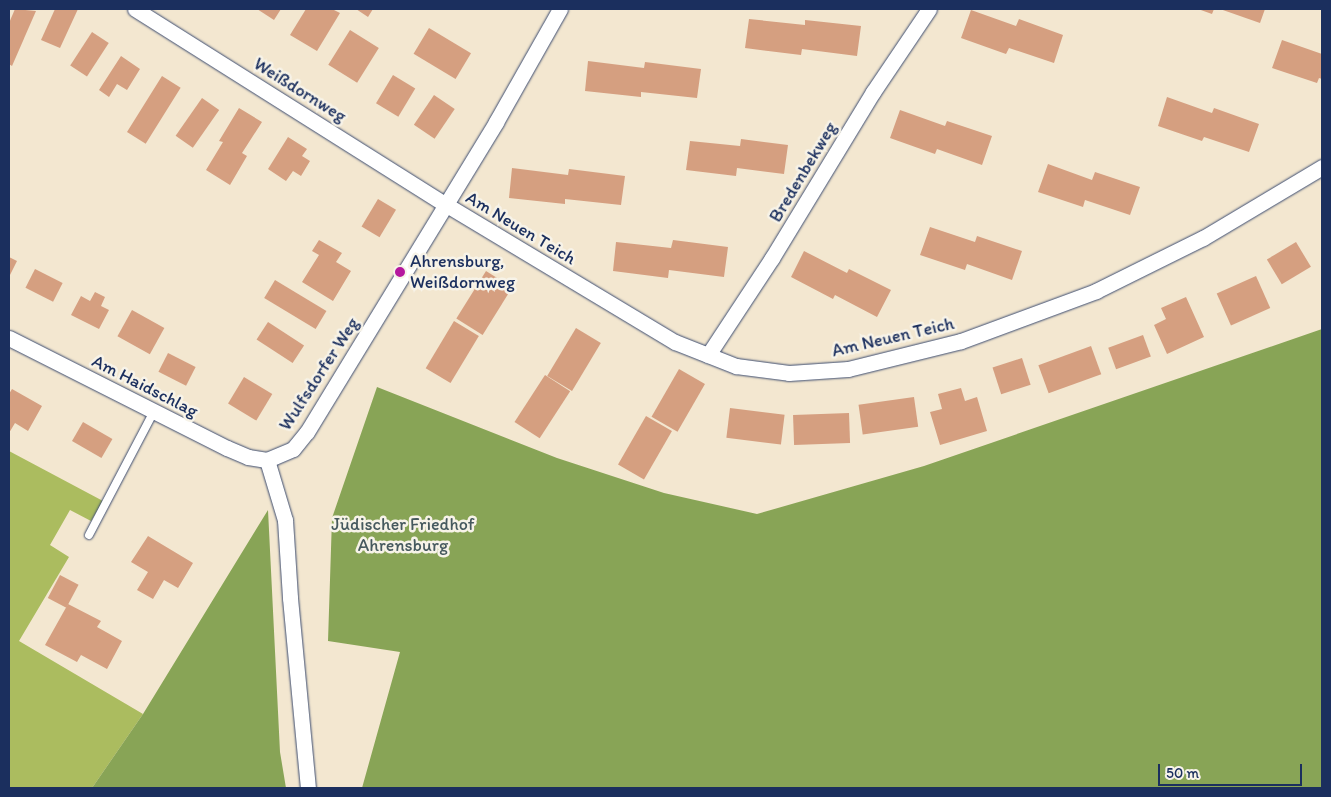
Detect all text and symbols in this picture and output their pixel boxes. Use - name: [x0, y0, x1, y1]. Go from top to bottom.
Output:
- street label: Weißdornweg: [250, 53, 350, 127]
- street label: Bredenbekweg: [765, 118, 841, 226]
- street label: Am Neuen Teich: [463, 187, 579, 269]
- place label: Ahrensburg, Weißdornweg: [410, 251, 515, 294]
- marker: Ahrensburg, Weißdornweg: [394, 266, 406, 278]
- street label: Wulfsdorfer Weg: [274, 313, 364, 435]
- street label: Am Neuen Teich: [830, 313, 956, 361]
- street label: Am Haidschlag: [88, 350, 202, 422]
- park label: Jüdischer Friedhof Ahrensburg: [331, 514, 475, 556]
- scale bar: [1161, 754, 1305, 786]
- text: 50 m: [1166, 764, 1199, 782]

